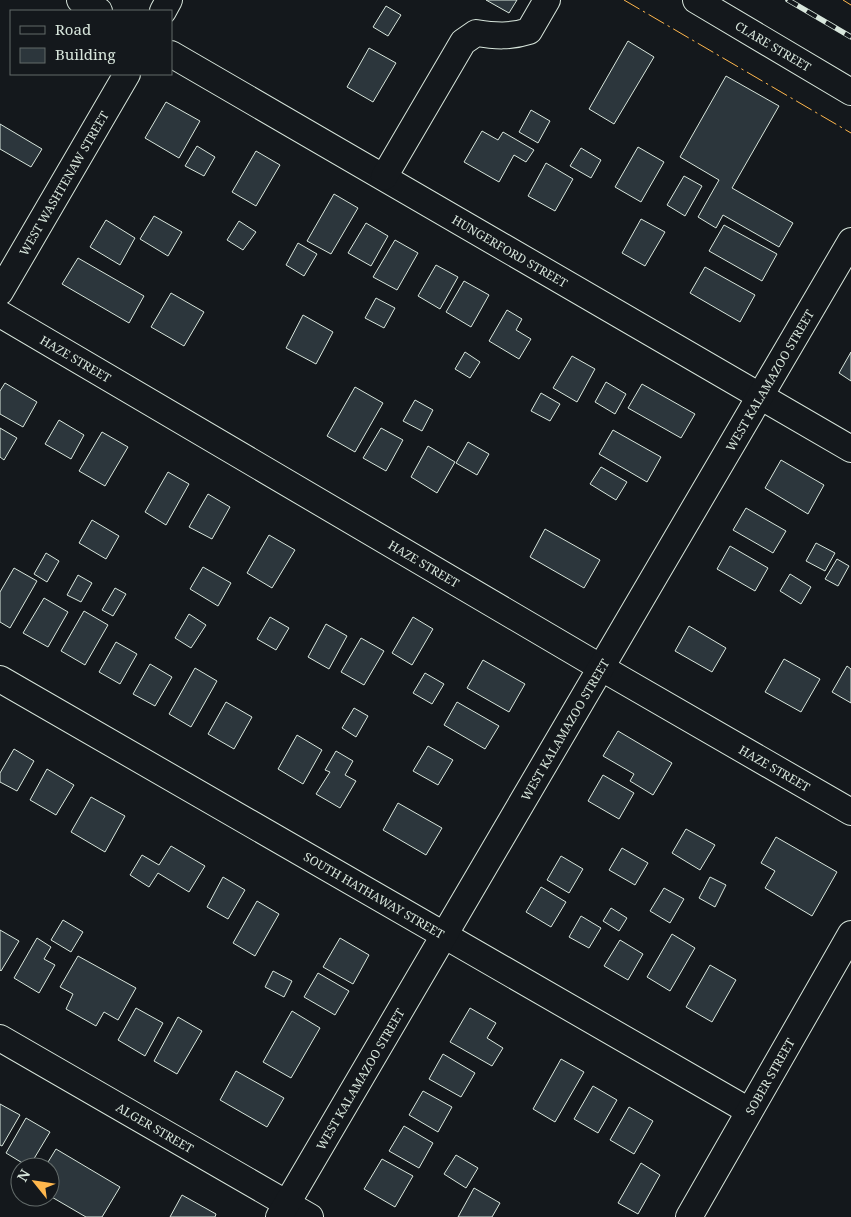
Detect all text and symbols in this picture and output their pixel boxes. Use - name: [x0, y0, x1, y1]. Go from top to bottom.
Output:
- legend: [10, 10, 172, 75]
- street label: CLARE STREET: [732, 17, 815, 75]
- text: Road: [55, 19, 91, 39]
- text: Building: [55, 44, 116, 64]
- street label: WEST WASHTENAW STREET: [15, 107, 112, 258]
- street label: HUNGERFORD STREET: [449, 211, 571, 291]
- street label: WEST KALAMAZOO STREET: [721, 306, 818, 454]
- street label: HAZE STREET: [37, 331, 115, 386]
- street label: HAZE STREET: [385, 536, 463, 591]
- street label: WEST KALAMAZOO STREET: [517, 655, 613, 803]
- street label: HAZE STREET: [736, 741, 814, 796]
- street label: SOUTH HATHAWAY STREET: [301, 848, 448, 942]
- street label: WEST KALAMAZOO STREET: [312, 1005, 408, 1153]
- street label: SOBER STREET: [741, 1034, 798, 1118]
- street label: ALGER STREET: [113, 1098, 197, 1157]
- north arrow: [10, 1157, 60, 1207]
- text: N: [12, 1166, 34, 1185]

